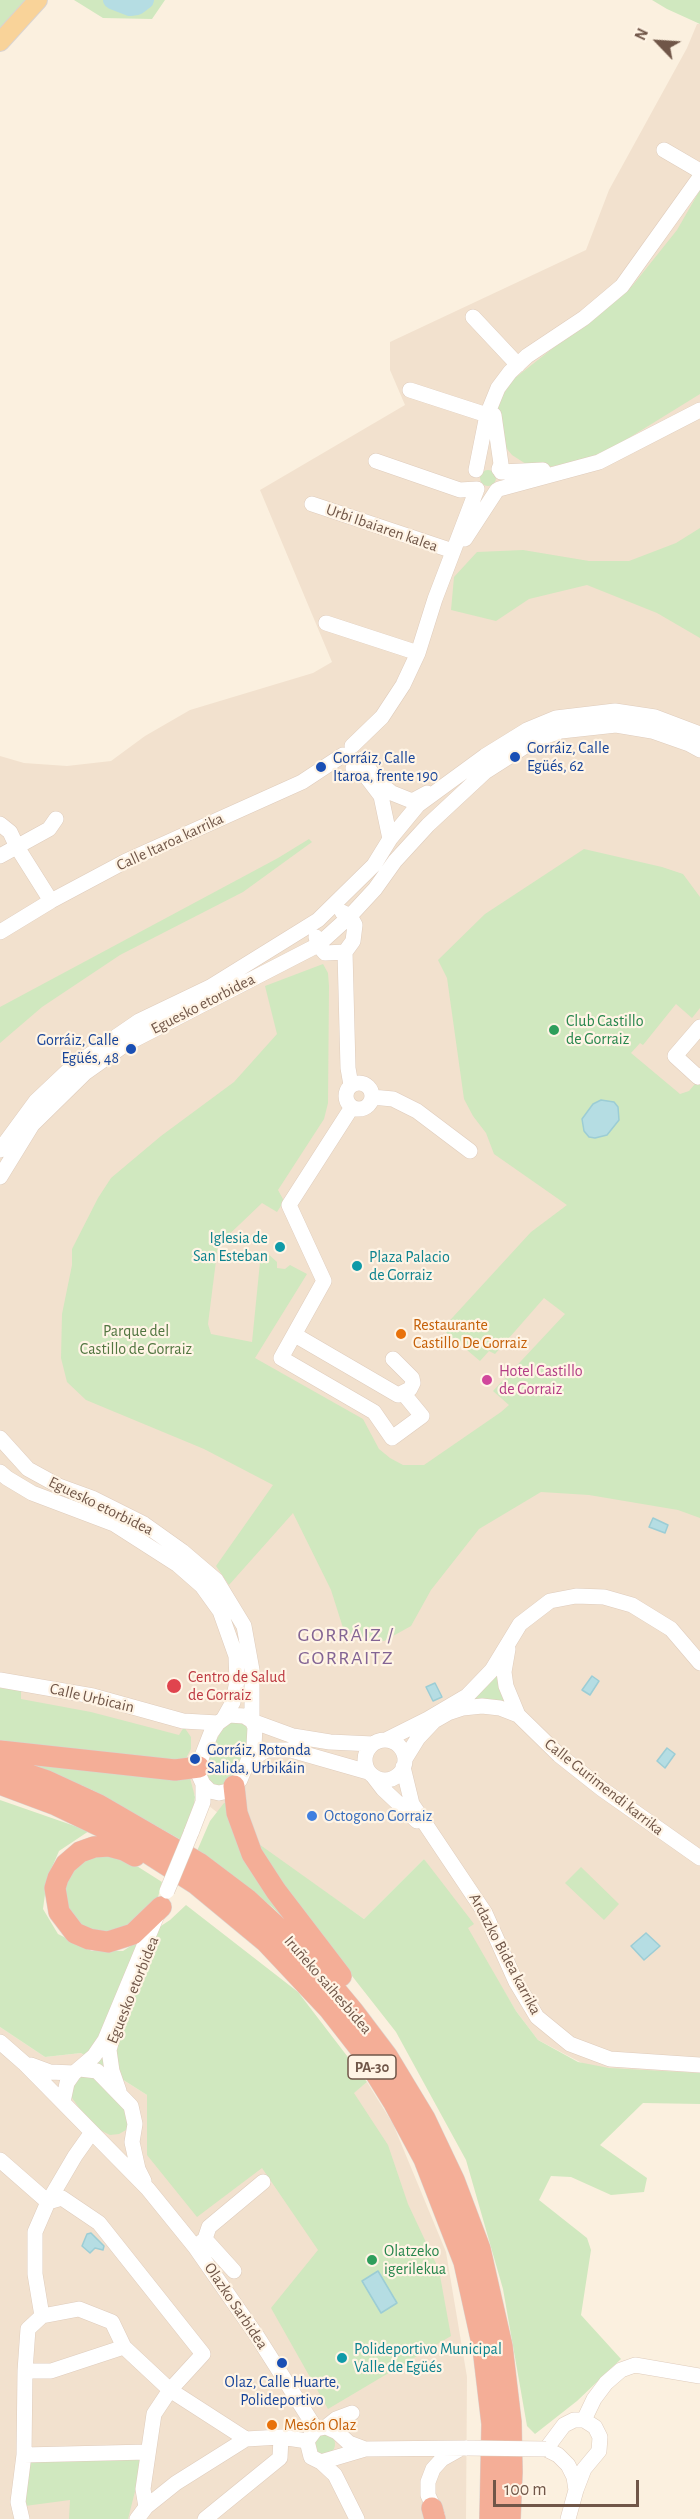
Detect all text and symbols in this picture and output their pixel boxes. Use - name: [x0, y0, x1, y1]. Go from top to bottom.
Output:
- north arrow: [628, 12, 688, 72]
- text: N: [632, 26, 651, 43]
- street label: Urbi Ibaiaren kalea: [324, 500, 440, 556]
- place label: Gorráiz, Calle Egüés, 62: [527, 738, 609, 776]
- place label: Gorráiz, Calle Itaroa, frente 190: [333, 748, 438, 786]
- marker: Gorráiz, Calle Egüés, 62: [508, 750, 522, 764]
- marker: Gorráiz, Calle Itaroa, frente 190: [314, 760, 328, 774]
- street label: Calle Itaroa karrika: [113, 809, 227, 875]
- street label: Eguesko etorbidea: [148, 970, 258, 1038]
- place label: Club Castillo de Gorraiz: [566, 1011, 644, 1049]
- marker: Club Castillo de Gorraiz: [547, 1023, 561, 1037]
- place label: Gorráiz, Calle Egüés, 48: [37, 1030, 119, 1068]
- marker: Gorráiz, Calle Egüés, 48: [124, 1042, 138, 1056]
- place label: Iglesia de San Esteban: [193, 1228, 268, 1266]
- marker: Iglesia de San Esteban: [273, 1240, 287, 1254]
- place label: Plaza Palacio de Gorraiz: [369, 1247, 450, 1285]
- marker: Plaza Palacio de Gorraiz: [350, 1259, 364, 1273]
- place label: Restaurante Castillo De Gorraiz: [413, 1315, 527, 1353]
- park label: Parque del Castillo de Gorraiz: [80, 1321, 192, 1359]
- marker: Restaurante Castillo De Gorraiz: [394, 1327, 408, 1341]
- place label: Hotel Castillo de Gorraiz: [499, 1361, 583, 1399]
- marker: Hotel Castillo de Gorraiz: [480, 1373, 494, 1387]
- street label: Eguesko etorbidea: [46, 1472, 156, 1540]
- district label: GORRÁIZ / GORRAITZ: [298, 1623, 394, 1670]
- place label: Centro de Salud de Gorraiz: [188, 1667, 286, 1705]
- marker: Centro de Salud de Gorraiz: [165, 1677, 183, 1695]
- street label: Calle Urbicain: [48, 1679, 136, 1717]
- street label: Calle Gurimendi karrika: [541, 1735, 667, 1839]
- place label: Gorráiz, Rotonda Salida, Urbikáin: [207, 1740, 311, 1778]
- marker: Gorráiz, Rotonda Salida, Urbikáin: [188, 1752, 202, 1766]
- place label: Octogono Gorraiz: [324, 1806, 432, 1826]
- marker: Octogono Gorraiz: [305, 1809, 319, 1823]
- street label: Ardazko Bidea karrika: [465, 1890, 545, 2018]
- street label: Iruñeko saihesbidea: [280, 1932, 376, 2038]
- street label: Eguesko etorbidea: [103, 1934, 163, 2046]
- road number: PA-30: [348, 2055, 396, 2079]
- place label: Olatzeko igerilekua: [384, 2241, 446, 2279]
- marker: Olatzeko igerilekua: [365, 2253, 379, 2267]
- street label: Olazko Sarbidea: [200, 2259, 272, 2353]
- place label: Polideportivo Municipal Valle de Egüés: [354, 2339, 502, 2377]
- marker: Polideportivo Municipal Valle de Egüés: [335, 2351, 349, 2365]
- marker: Olaz, Calle Huarte, Polideportivo: [275, 2356, 289, 2370]
- place label: Olaz, Calle Huarte, Polideportivo: [225, 2372, 339, 2410]
- place label: Mesón Olaz: [284, 2415, 356, 2435]
- marker: Mesón Olaz: [265, 2418, 279, 2432]
- scale bar: [496, 2468, 642, 2506]
- text: 100 m: [504, 2481, 547, 2499]

